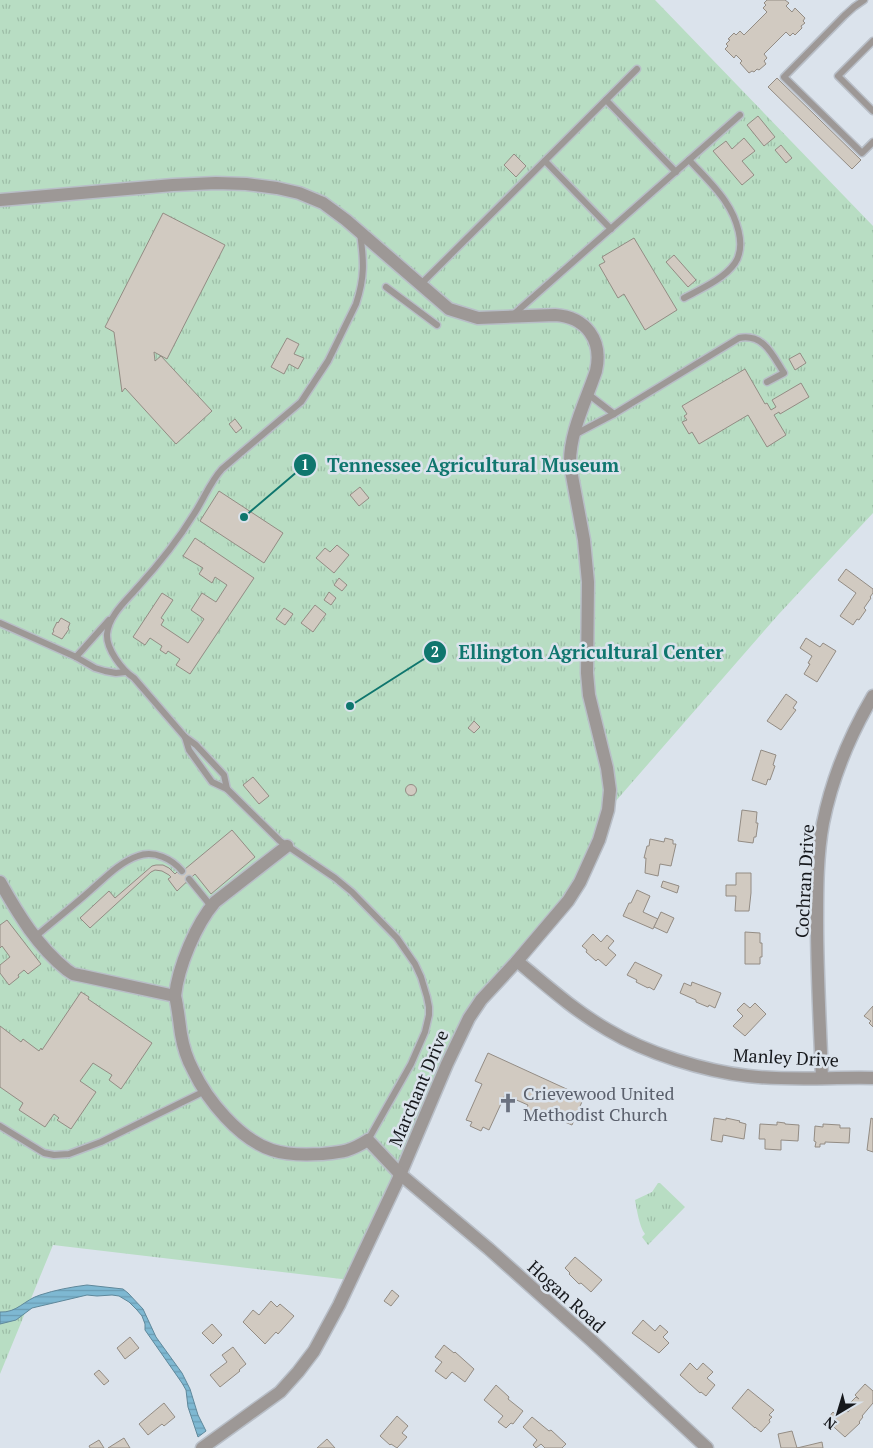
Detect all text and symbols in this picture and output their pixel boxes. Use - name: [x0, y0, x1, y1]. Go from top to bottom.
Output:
- callout: Tennessee Agricultural Museum: [292, 448, 630, 482]
- text: Tennessee Agricultural Museum: [327, 452, 619, 477]
- text: 1: [301, 454, 309, 474]
- callout: Ellington Agricultural Center: [423, 635, 733, 669]
- text: Ellington Agricultural Center: [458, 639, 724, 664]
- text: 2: [431, 641, 439, 661]
- street label: Cochran Drive: [789, 823, 819, 939]
- street label: Marchant Drive: [383, 1026, 453, 1150]
- street label: Manley Drive: [732, 1042, 840, 1072]
- place label: Crievewood United Methodist Church: [523, 1081, 675, 1126]
- church icon: Crievewood United Methodist Church: [497, 1092, 519, 1114]
- street label: Hogan Road: [523, 1255, 611, 1337]
- north arrow: [813, 1388, 863, 1438]
- text: N: [819, 1413, 840, 1434]

